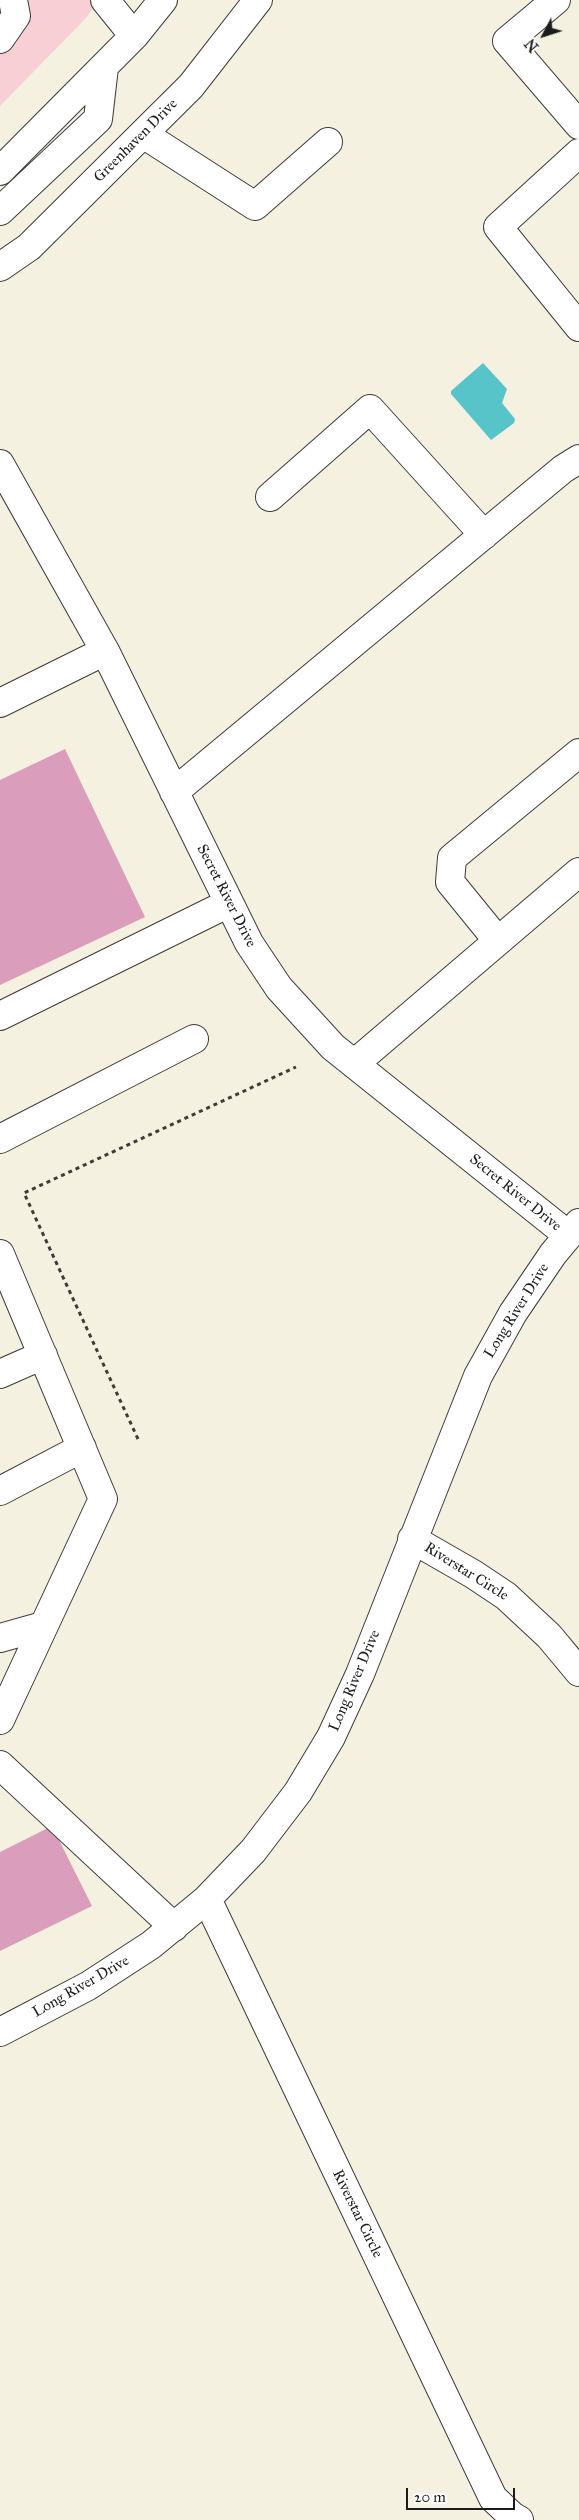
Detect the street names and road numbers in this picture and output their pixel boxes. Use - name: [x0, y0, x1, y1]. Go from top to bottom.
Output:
- street label: Greenhaven Drive: [90, 95, 182, 187]
- street label: Secret River Drive: [192, 842, 260, 950]
- street label: Secret River Drive: [465, 1151, 565, 1235]
- street label: Long River Drive: [481, 1260, 553, 1362]
- street label: Riverstar Circle: [421, 1539, 511, 1605]
- street label: Long River Drive: [326, 1628, 384, 1734]
- street label: Long River Drive: [30, 1952, 132, 2022]
- street label: Riverstar Circle: [328, 2167, 386, 2261]

